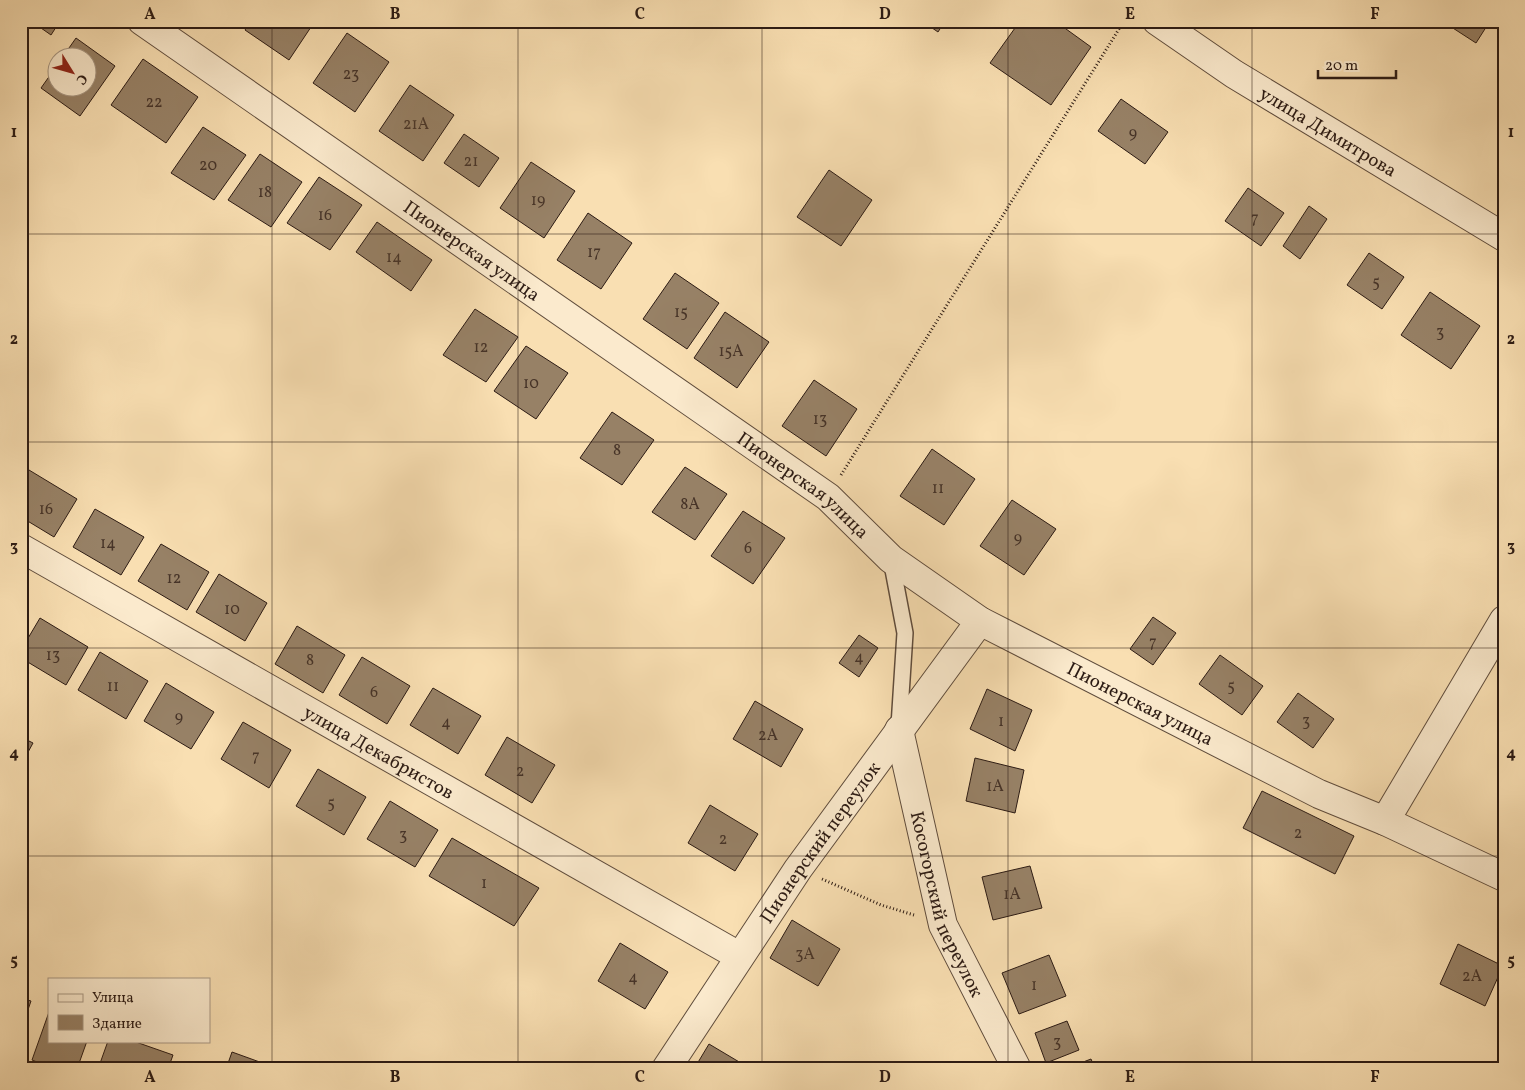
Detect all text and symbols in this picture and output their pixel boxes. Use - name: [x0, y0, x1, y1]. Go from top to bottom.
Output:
- text: A: [144, 4, 156, 26]
- text: B: [390, 4, 401, 26]
- text: C: [635, 4, 645, 26]
- text: D: [879, 4, 891, 26]
- text: E: [1125, 4, 1135, 26]
- text: F: [1370, 4, 1380, 26]
- north arrow: [48, 48, 98, 98]
- scale bar: [1318, 48, 1395, 80]
- text: 20 m: [1325, 56, 1358, 77]
- house number: 23: [343, 64, 359, 86]
- text: С: [71, 70, 91, 88]
- street label: улица Димитрова: [1254, 81, 1401, 184]
- house number: 22: [145, 92, 163, 114]
- house number: 21А: [403, 114, 429, 136]
- text: 1: [11, 122, 17, 144]
- text: 1: [1508, 122, 1514, 144]
- house number: 9: [1129, 123, 1137, 145]
- house number: 21: [464, 151, 478, 173]
- house number: 20: [199, 155, 217, 177]
- house number: 18: [258, 182, 272, 204]
- house number: 19: [531, 190, 545, 212]
- street label: Пионерская улица: [397, 195, 545, 309]
- house number: 16: [318, 205, 332, 227]
- house number: 7: [1251, 208, 1259, 230]
- house number: 17: [587, 242, 601, 264]
- house number: 14: [386, 247, 402, 269]
- house number: 5: [1372, 272, 1380, 294]
- house number: 15: [674, 302, 688, 324]
- house number: 3: [1436, 322, 1444, 344]
- text: 2: [10, 329, 18, 351]
- text: 2: [1507, 329, 1515, 351]
- house number: 12: [474, 337, 488, 359]
- house number: 15А: [718, 341, 744, 363]
- house number: 10: [523, 373, 539, 395]
- house number: 13: [813, 409, 827, 431]
- street label: Пионерская улица: [731, 427, 874, 545]
- house number: 8: [613, 440, 621, 462]
- house number: 11: [932, 478, 944, 500]
- house number: 8А: [680, 494, 700, 516]
- house number: 16: [39, 499, 53, 521]
- house number: 9: [1014, 528, 1022, 550]
- house number: 14: [100, 533, 116, 555]
- text: 3: [10, 536, 18, 558]
- text: 3: [1507, 536, 1515, 558]
- house number: 6: [744, 538, 752, 560]
- house number: 12: [167, 568, 181, 590]
- house number: 10: [224, 599, 240, 621]
- house number: 7: [1149, 632, 1157, 654]
- house number: 13: [46, 645, 60, 667]
- house number: 4: [854, 647, 864, 669]
- house number: 8: [306, 650, 314, 672]
- street label: Пионерская улица: [1062, 656, 1217, 753]
- house number: 11: [107, 676, 119, 698]
- house number: 5: [1227, 676, 1235, 698]
- house number: 6: [370, 682, 378, 704]
- street label: улица Декабристов: [298, 700, 458, 806]
- house number: 9: [175, 707, 183, 729]
- house number: 1: [998, 711, 1004, 733]
- house number: 3: [1302, 711, 1310, 733]
- house number: 4: [441, 712, 451, 734]
- house number: 2А: [758, 725, 778, 747]
- text: 4: [9, 743, 19, 765]
- text: 4: [1506, 743, 1516, 765]
- house number: 7: [252, 746, 260, 768]
- street label: Пионерский переулок: [755, 757, 888, 929]
- house number: 2: [516, 761, 524, 783]
- house number: 1А: [986, 776, 1004, 798]
- house number: 5: [327, 793, 335, 815]
- street label: Косогорский переулок: [903, 809, 989, 1002]
- house number: 2: [1294, 823, 1302, 845]
- house number: 3: [399, 825, 407, 847]
- house number: 2: [719, 829, 727, 851]
- house number: 1: [481, 873, 487, 895]
- house number: 1А: [1003, 884, 1021, 906]
- house number: 3А: [795, 944, 815, 966]
- text: 5: [10, 950, 18, 972]
- text: 5: [1507, 950, 1515, 972]
- house number: 2А: [1462, 966, 1482, 988]
- house number: 4: [628, 967, 638, 989]
- house number: 1: [1031, 975, 1037, 997]
- legend: [48, 978, 210, 1042]
- text: Улица: [92, 988, 134, 1009]
- text: Здание: [92, 1014, 142, 1035]
- house number: 3: [1053, 1032, 1061, 1054]
- text: A: [144, 1067, 156, 1089]
- text: B: [390, 1067, 401, 1089]
- text: C: [635, 1067, 645, 1089]
- text: D: [879, 1067, 891, 1089]
- text: E: [1125, 1067, 1135, 1089]
- text: F: [1370, 1067, 1380, 1089]

